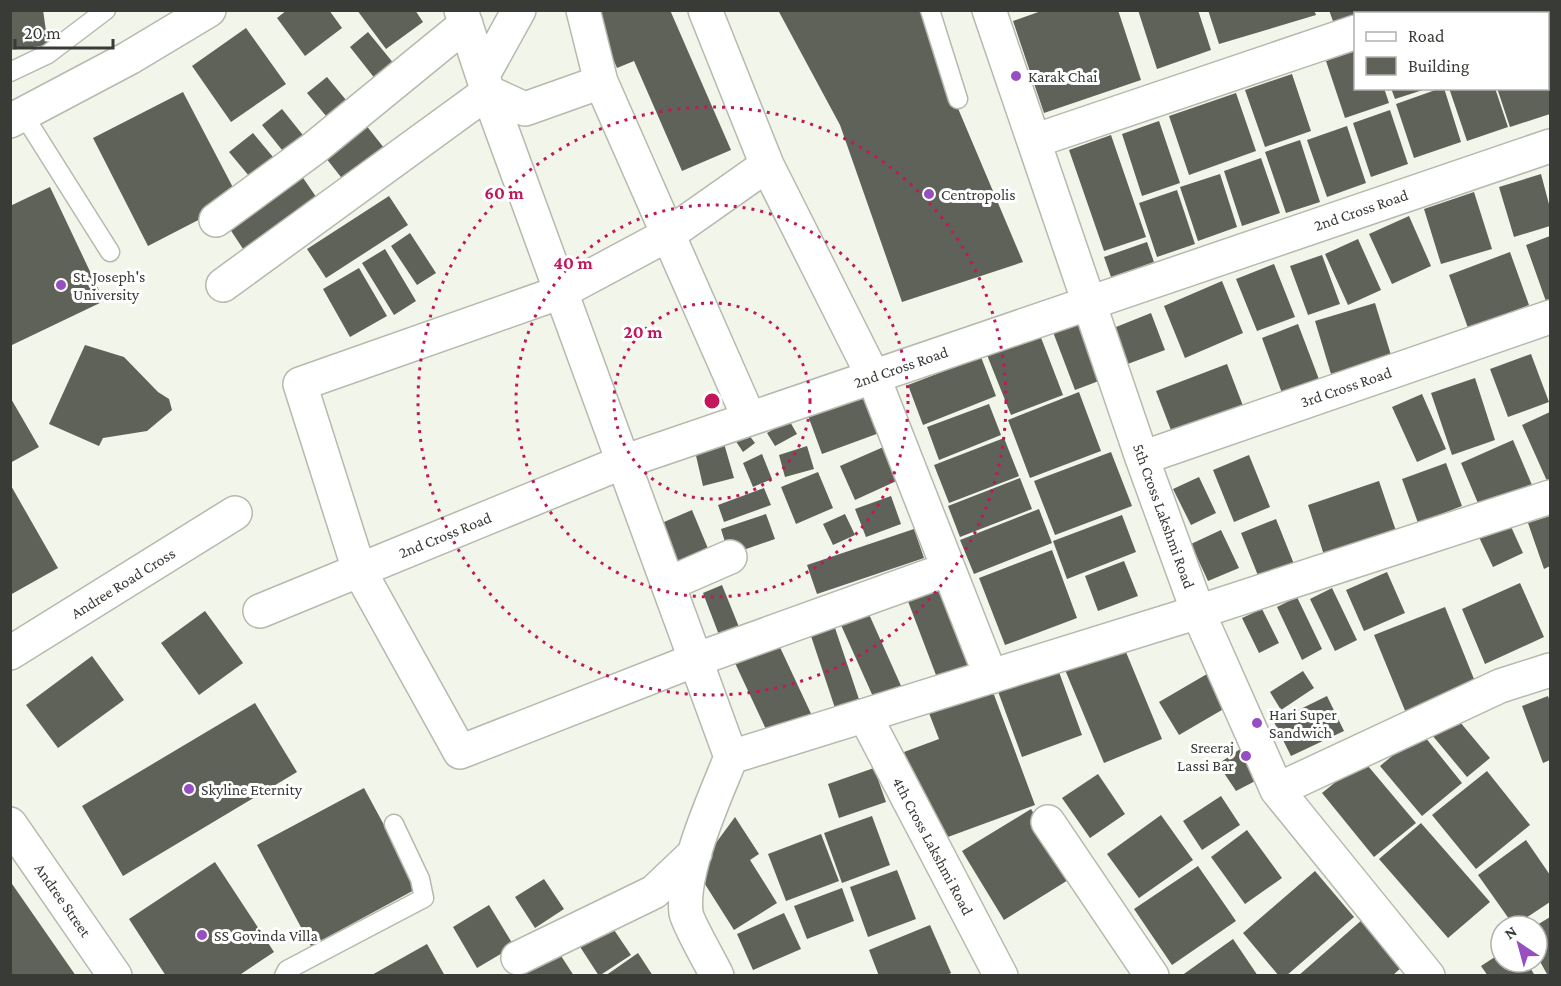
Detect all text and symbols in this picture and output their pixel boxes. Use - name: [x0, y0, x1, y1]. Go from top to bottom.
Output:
- scale bar: [15, 12, 112, 50]
- legend: [1354, 12, 1549, 90]
- text: 20 m: [24, 23, 61, 43]
- text: Road: [1408, 26, 1445, 46]
- text: Building: [1408, 56, 1470, 76]
- place label: Karak Chai: [1028, 68, 1097, 85]
- marker: Karak Chai: [1009, 69, 1023, 83]
- text: 60 m: [484, 183, 524, 203]
- place label: Centropolis: [941, 186, 1016, 204]
- street label: 2nd Cross Road: [1312, 186, 1411, 234]
- marker: Centropolis: [922, 187, 936, 201]
- text: 40 m: [553, 253, 593, 273]
- place label: St. Joseph's University: [73, 268, 145, 304]
- marker: St. Joseph's University: [54, 278, 68, 292]
- text: 20 m: [624, 322, 663, 342]
- street label: 2nd Cross Road: [852, 343, 951, 391]
- street label: 3rd Cross Road: [1298, 363, 1394, 411]
- centre of rings: [702, 391, 722, 411]
- street label: 5th Cross Lakshmi Road: [1130, 441, 1198, 591]
- street label: 2nd Cross Road: [396, 508, 494, 561]
- street label: Andree Road Cross: [68, 544, 178, 622]
- place label: Hari Super Sandwich: [1269, 706, 1337, 741]
- marker: Hari Super Sandwich: [1250, 716, 1264, 730]
- place label: Sreeraj Lassi Bar: [1177, 739, 1234, 774]
- marker: Sreeraj Lassi Bar: [1239, 749, 1253, 763]
- street label: 4th Cross Lakshmi Road: [889, 774, 977, 918]
- place label: Skyline Eternity: [201, 781, 303, 799]
- marker: Skyline Eternity: [182, 782, 196, 796]
- street label: Andree Street: [31, 860, 95, 941]
- north arrow: [1489, 914, 1549, 974]
- text: N: [1501, 922, 1520, 942]
- place label: SS Govinda Villa: [214, 927, 318, 944]
- marker: SS Govinda Villa: [195, 928, 209, 942]

